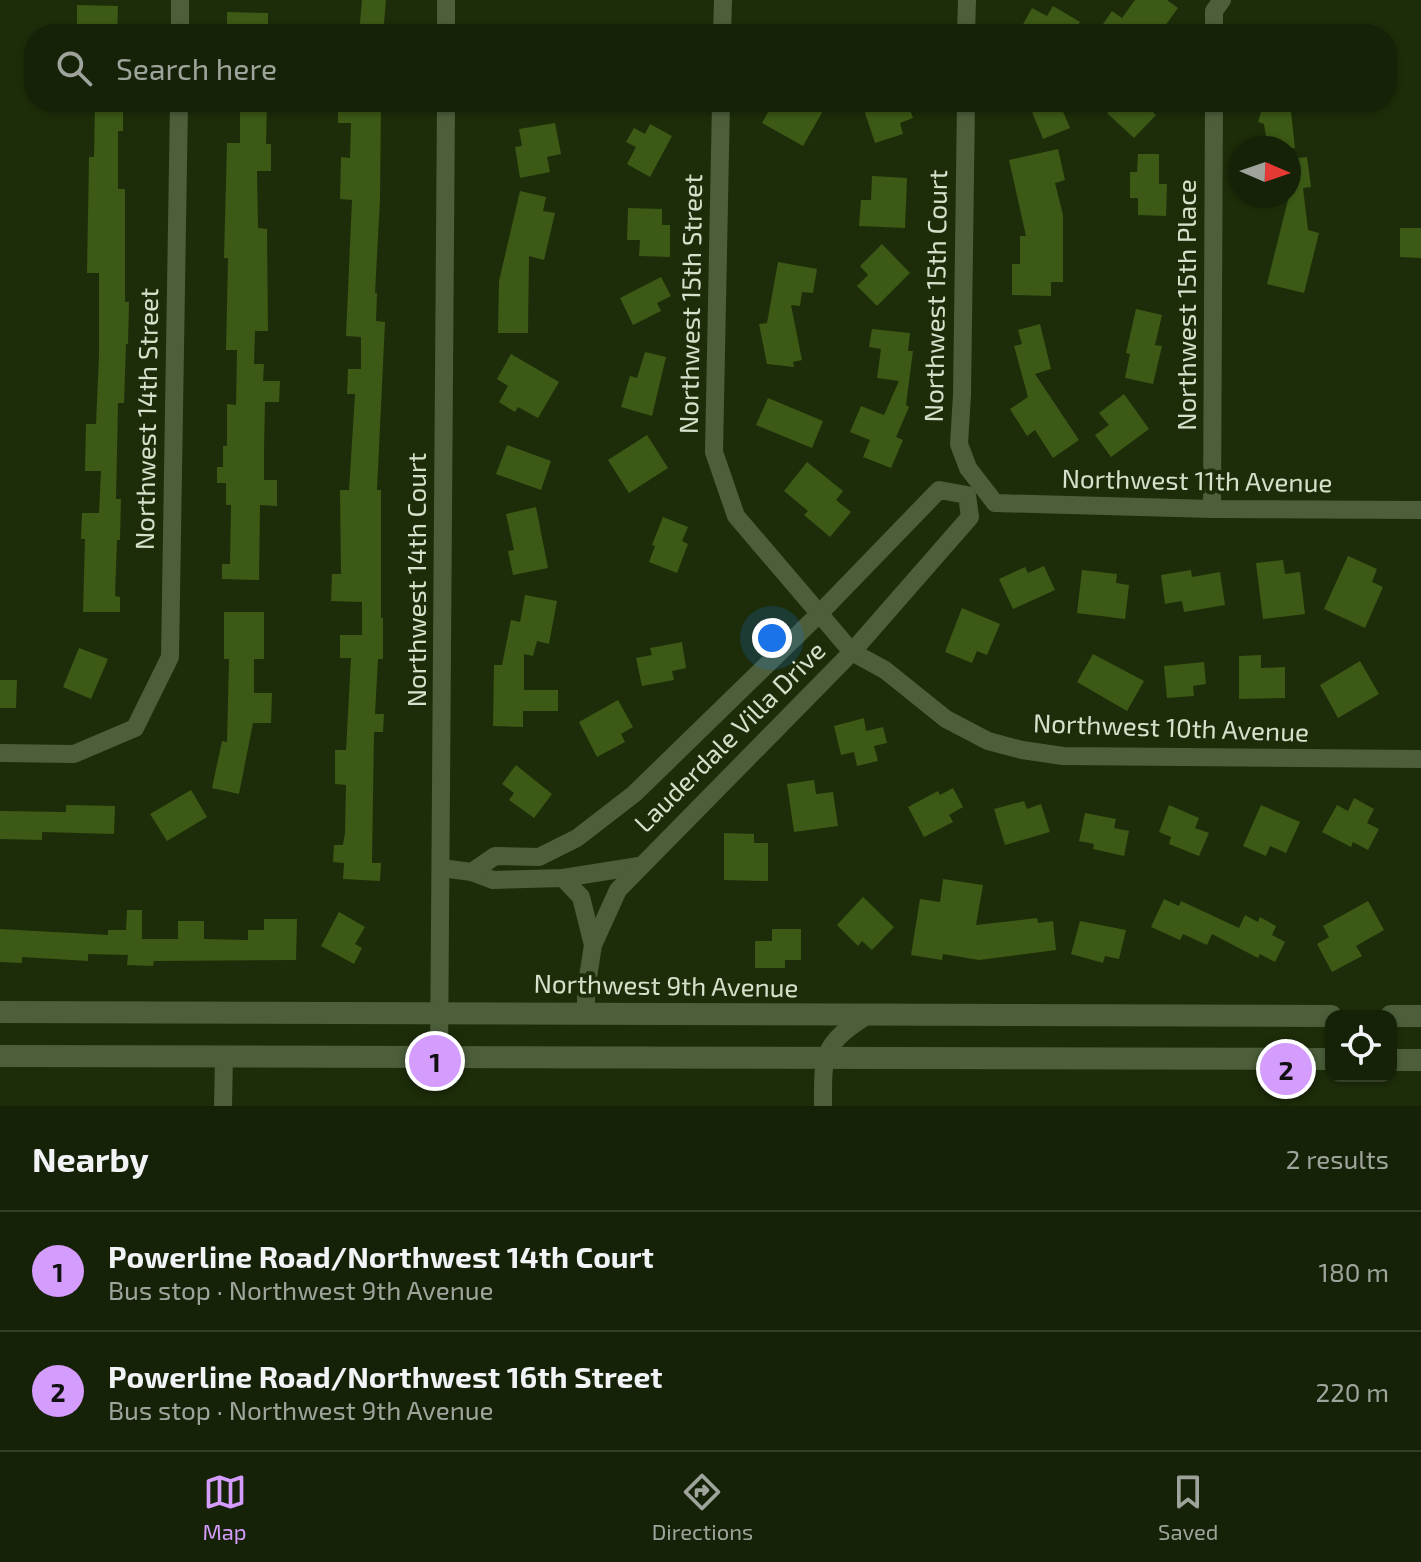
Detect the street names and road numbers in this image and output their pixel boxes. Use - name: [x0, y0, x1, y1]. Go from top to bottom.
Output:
- street label: Northwest 15th Court: [917, 169, 952, 423]
- street label: Northwest 15th Street: [672, 174, 707, 434]
- street label: Northwest 15th Place: [1170, 179, 1201, 431]
- street label: Northwest 14th Street: [128, 288, 163, 550]
- street label: Northwest 14th Court: [400, 453, 431, 707]
- street label: Northwest 11th Avenue: [1061, 462, 1333, 497]
- street label: Lauderdale Villa Drive: [627, 634, 831, 838]
- street label: Northwest 10th Avenue: [1033, 706, 1310, 747]
- street label: Northwest 9th Avenue: [533, 967, 799, 1002]

